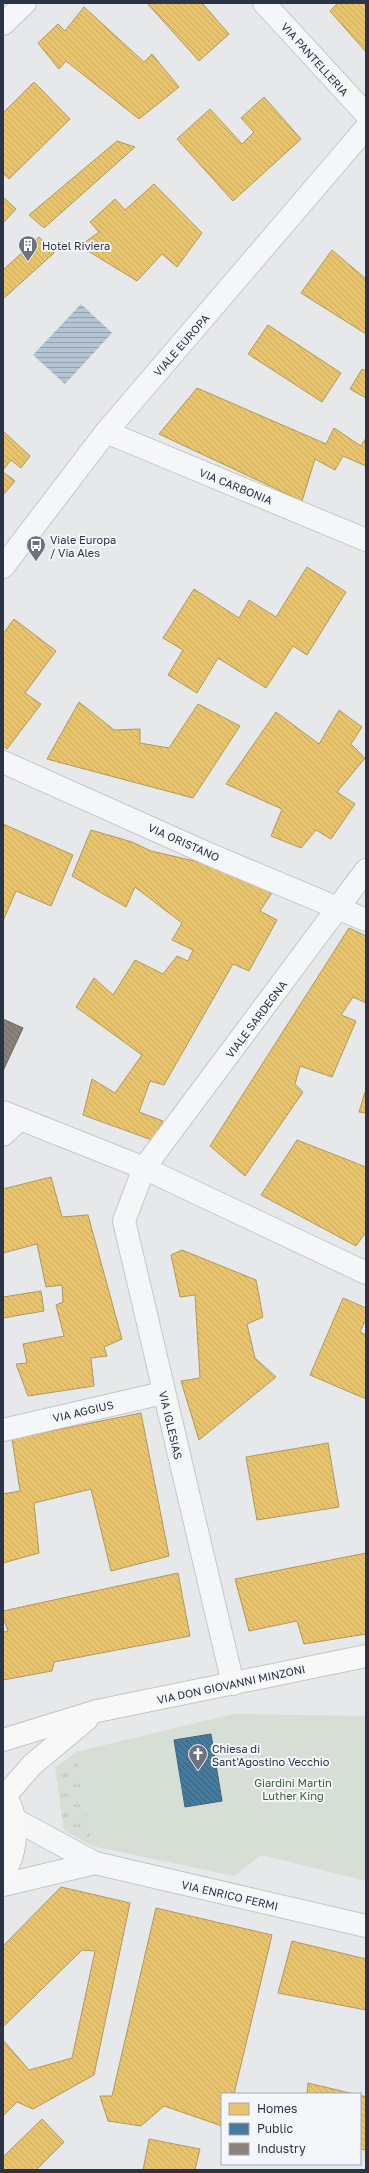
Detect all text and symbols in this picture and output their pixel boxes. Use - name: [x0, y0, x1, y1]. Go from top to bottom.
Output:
- street label: VIA PANTELLERIA: [279, 20, 352, 99]
- building icon: Hotel Riviera: [17, 234, 39, 262]
- place label: Hotel Riviera: [42, 239, 110, 252]
- street label: VIALE EUROPA: [151, 311, 212, 379]
- street label: VIA CARBONIA: [198, 465, 275, 507]
- place label: Viale Europa / Via Ales: [50, 533, 116, 559]
- bus stop icon: Viale Europa / Via Ales: [25, 534, 47, 562]
- street label: VIA ORISTANO: [146, 820, 222, 864]
- street label: VIALE SARDEGNA: [223, 977, 290, 1060]
- street label: VIA IGLESIAS: [157, 1389, 185, 1461]
- street label: VIA AGGIUS: [51, 1398, 115, 1424]
- street label: VIA DON GIOVANNI MINZONI: [156, 1662, 306, 1706]
- place label: Chiesa di Sant'Agostino Vecchio: [212, 1742, 330, 1768]
- church icon: Chiesa di Sant'Agostino Vecchio: [187, 1743, 209, 1771]
- park label: Giardini Martin Luther King: [254, 1776, 332, 1802]
- street label: VIA ENRICO FERMI: [180, 1878, 280, 1912]
- legend: [221, 2093, 361, 2165]
- text: Homes: [257, 2101, 297, 2116]
- text: Public: [257, 2121, 294, 2136]
- text: Industry: [257, 2141, 306, 2156]

